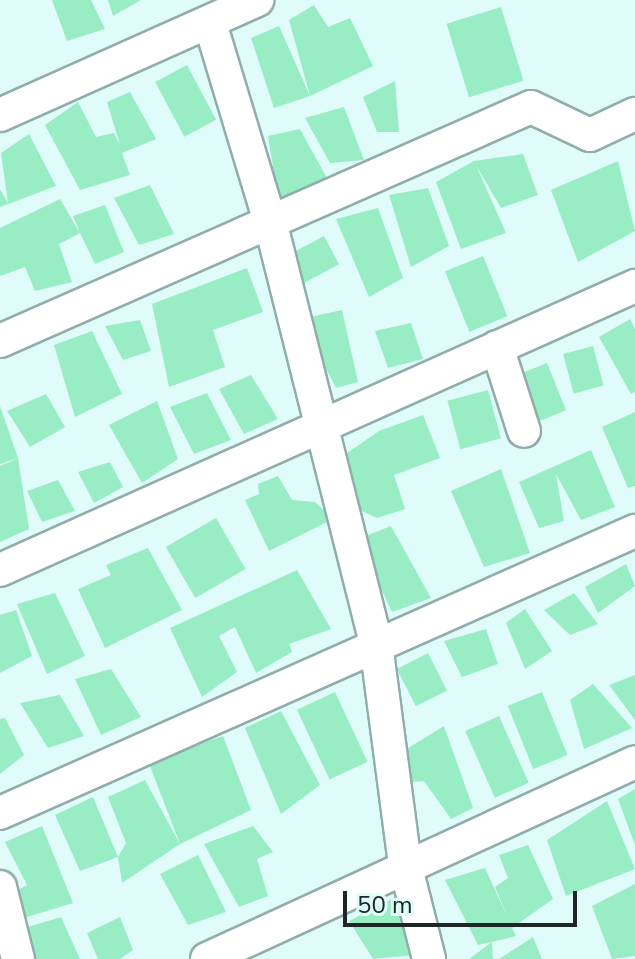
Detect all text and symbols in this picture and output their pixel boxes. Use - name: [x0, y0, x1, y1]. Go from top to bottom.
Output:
- scale bar: [347, 875, 581, 925]
- text: 50 m: [357, 889, 413, 921]

